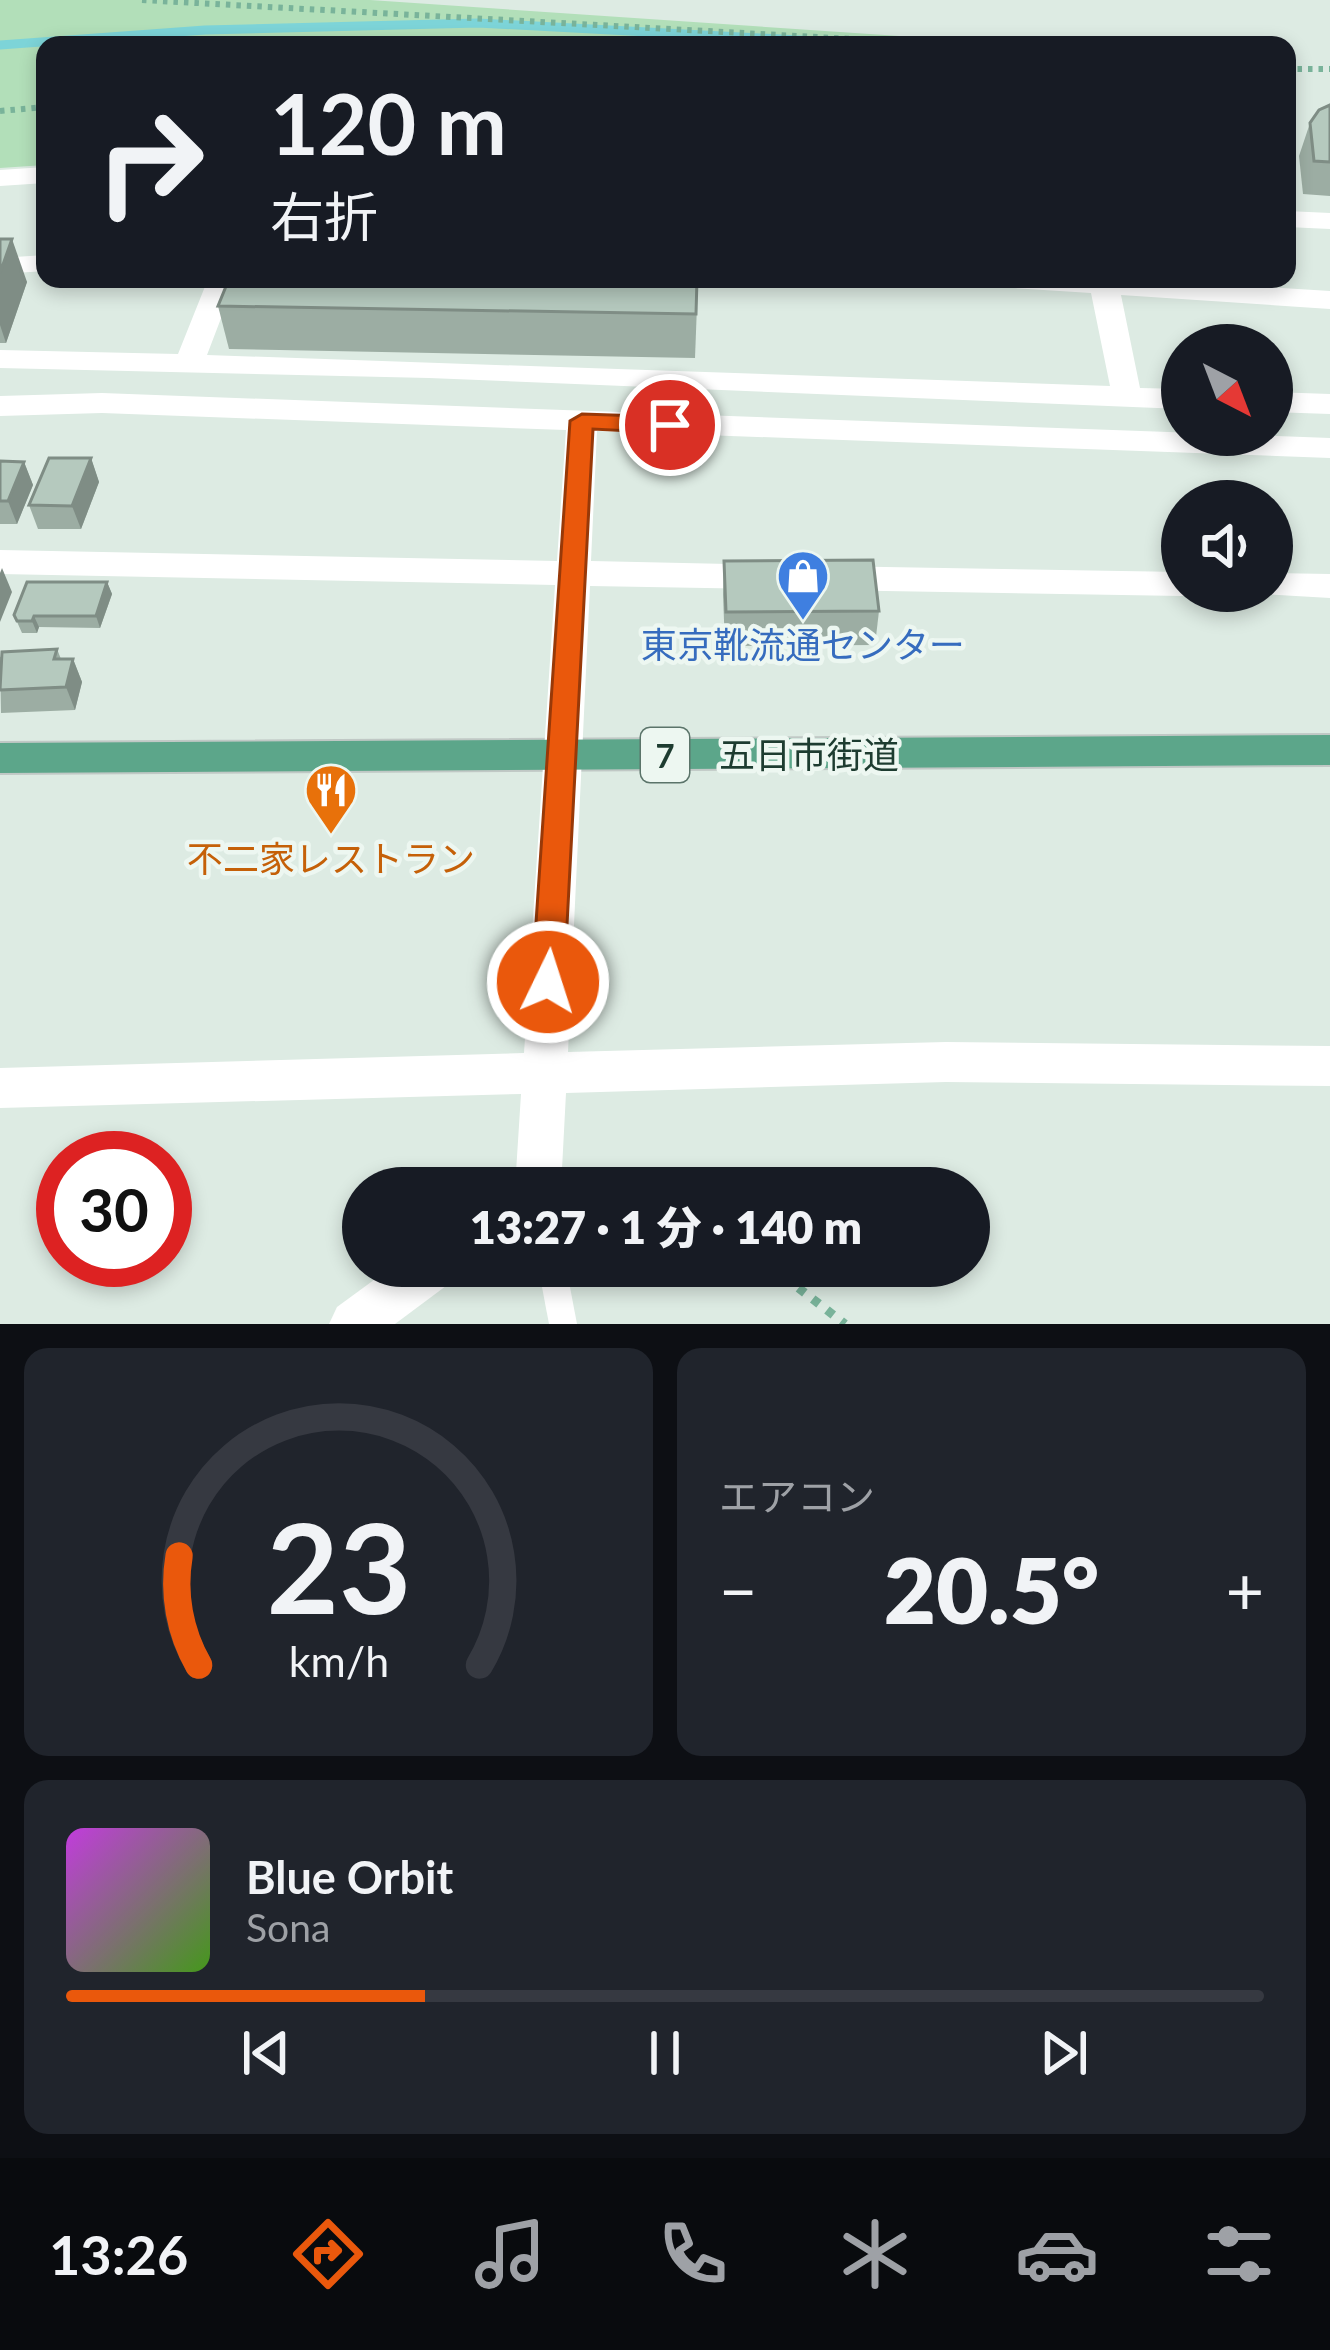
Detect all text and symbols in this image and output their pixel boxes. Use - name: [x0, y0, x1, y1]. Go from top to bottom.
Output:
- text: 120 m: [270, 72, 507, 173]
- icon: right: [72, 84, 228, 240]
- text: 右折: [270, 184, 378, 249]
- north arrow: [1161, 324, 1293, 456]
- map controls: [1161, 324, 1293, 612]
- pin: [619, 374, 721, 476]
- icon: arrive: [637, 392, 703, 458]
- button: sound: [1161, 480, 1293, 612]
- shop icon: 東京靴流通センター: [775, 548, 831, 622]
- place label: 東京靴流通センター: [641, 622, 965, 666]
- road number: 7: [641, 728, 689, 782]
- street label: 五日市街道: [719, 732, 899, 776]
- restaurant icon: 不二家レストラン: [303, 762, 359, 836]
- place label: 不二家レストラン: [187, 836, 475, 880]
- position arrow: [485, 919, 611, 1045]
- speed limit sign: 30: [36, 1131, 192, 1287]
- text: 13:27 · 1 分 · 140 m: [470, 1200, 862, 1254]
- text: エアコン: [719, 1473, 875, 1519]
- text: 23: [266, 1491, 411, 1641]
- text: 20.5°: [884, 1535, 1099, 1643]
- text: −: [719, 1550, 757, 1629]
- text: +: [1226, 1550, 1264, 1629]
- text: km/h: [288, 1635, 389, 1686]
- text: Blue Orbit: [246, 1850, 453, 1904]
- text: Sona: [246, 1904, 330, 1950]
- icon: previous: [233, 2020, 299, 2086]
- icon: pause: [632, 2020, 698, 2086]
- icon: next: [1031, 2020, 1097, 2086]
- icon: directions: [286, 2212, 370, 2296]
- icon: music: [468, 2212, 552, 2296]
- icon: phone: [651, 2212, 735, 2296]
- icon: climate: [833, 2212, 917, 2296]
- icon: car: [1015, 2212, 1099, 2296]
- icon: filters: [1197, 2212, 1281, 2296]
- text: 13:26: [49, 2222, 188, 2287]

